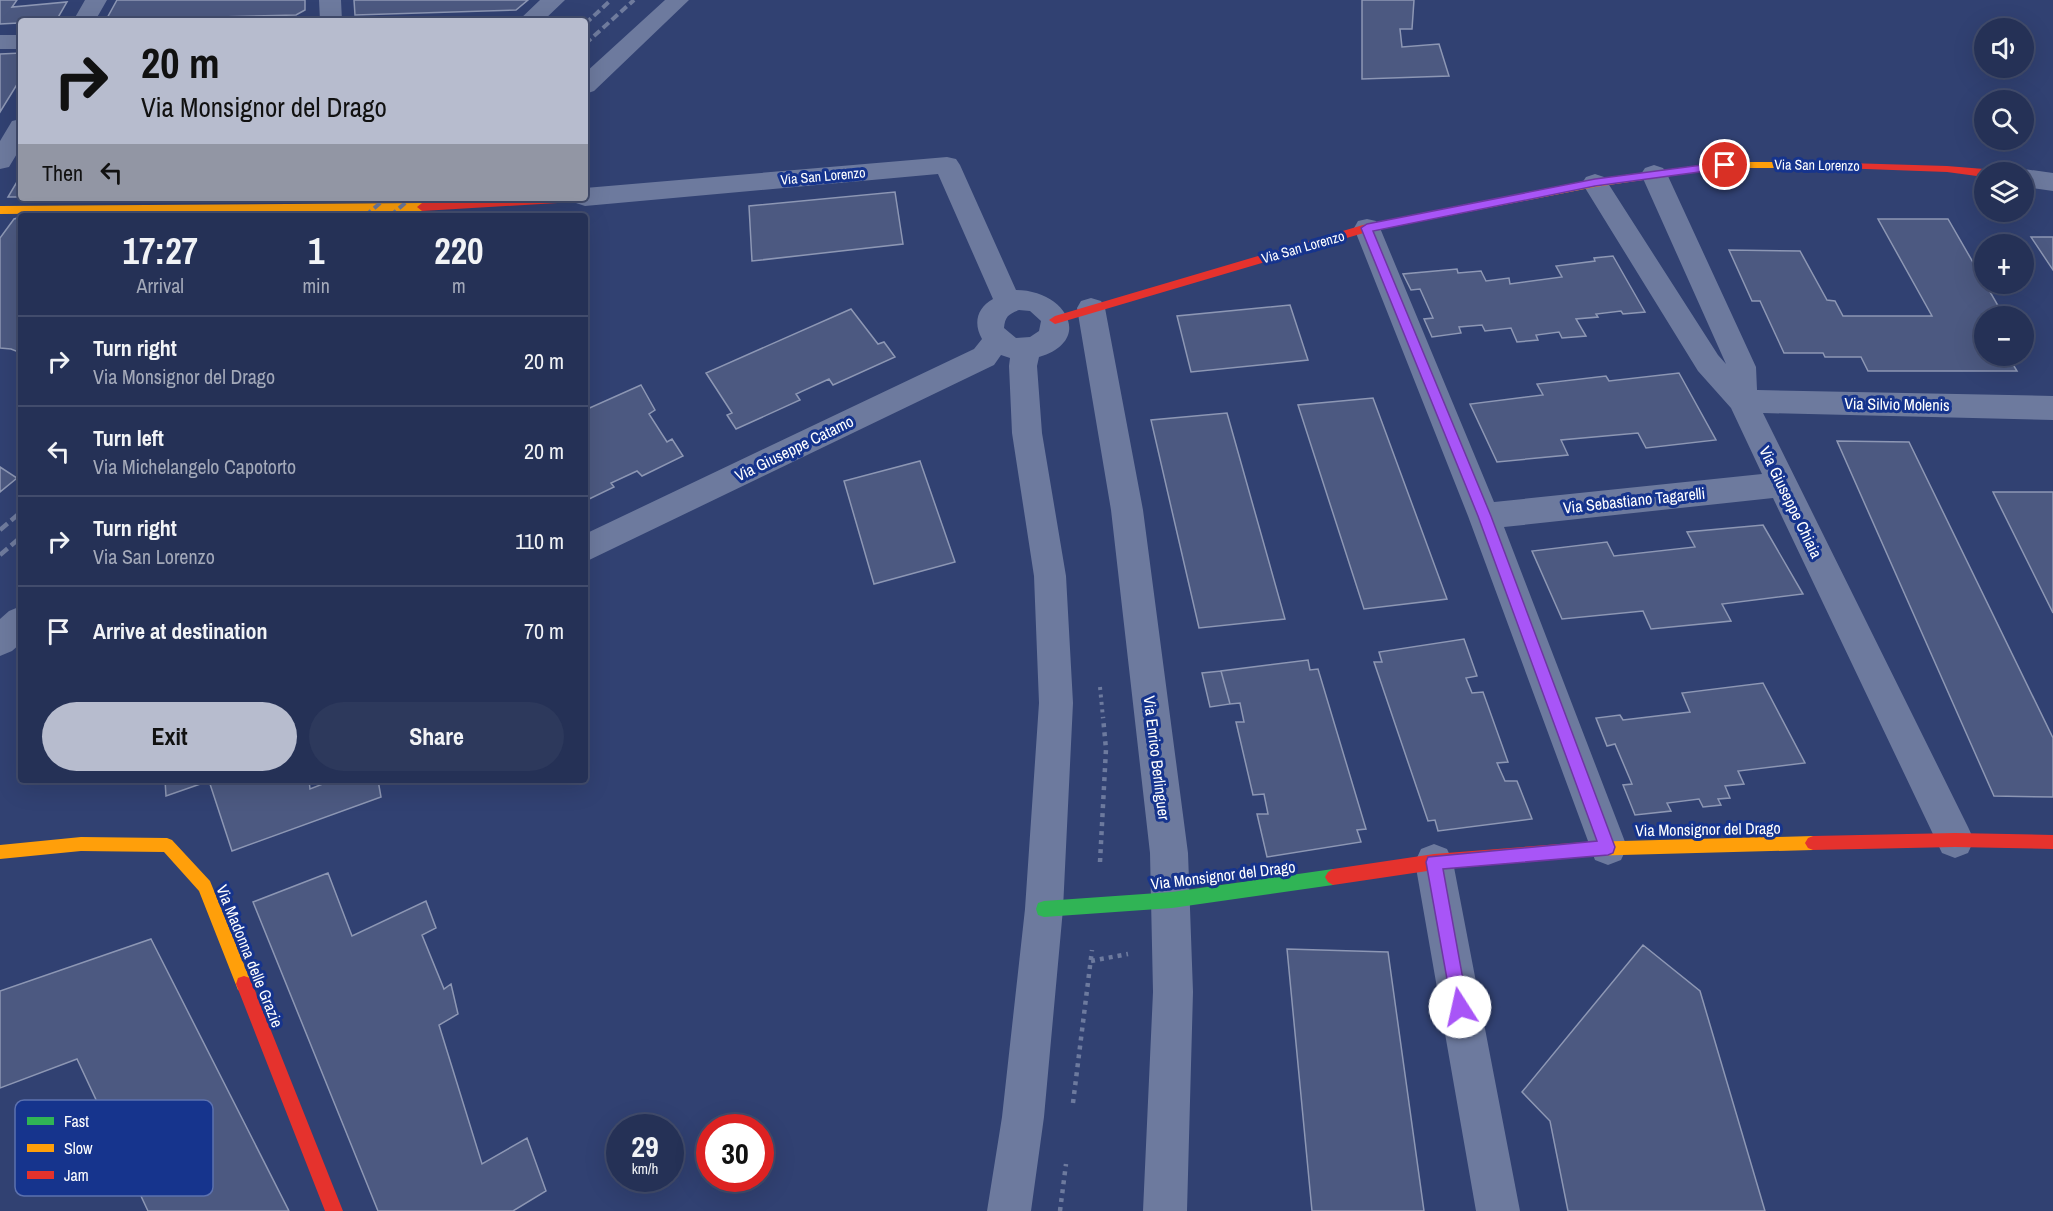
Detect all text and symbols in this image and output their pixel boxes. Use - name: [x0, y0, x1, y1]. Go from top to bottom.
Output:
- map controls: [1974, 18, 2034, 366]
- button: sound: [1974, 18, 2034, 78]
- text: 20 m: [141, 35, 220, 91]
- icon: right: [42, 42, 120, 120]
- text: Via Monsignor del Drago: [141, 89, 387, 125]
- button: search: [1974, 90, 2034, 150]
- pin: [1699, 139, 1750, 190]
- icon: arrive: [1708, 148, 1741, 181]
- street label: Via San Lorenzo: [1774, 155, 1860, 175]
- icon: left: [95, 156, 128, 189]
- text: Then: [42, 158, 83, 188]
- button: layers: [1974, 162, 2034, 222]
- street label: Via San Lorenzo: [780, 163, 866, 189]
- text: 17:27: [122, 227, 198, 275]
- text: 1: [308, 227, 324, 275]
- text: 220: [434, 227, 484, 275]
- street label: Via San Lorenzo: [1260, 227, 1346, 267]
- button: +: [1974, 234, 2034, 294]
- text: Arrival: [137, 272, 184, 299]
- text: min: [302, 272, 330, 299]
- text: m: [452, 272, 466, 299]
- button: −: [1974, 306, 2034, 366]
- text: Turn right: [93, 333, 177, 363]
- icon: right: [42, 345, 75, 378]
- text: 20 m: [524, 346, 564, 376]
- text: Via Monsignor del Drago: [93, 363, 275, 390]
- street label: Via Silvio Molenis: [1844, 392, 1950, 416]
- street label: Via Giuseppe Catamo: [731, 410, 857, 486]
- text: Turn left: [93, 423, 164, 453]
- icon: left: [42, 435, 75, 468]
- text: 20 m: [524, 436, 564, 466]
- street label: Via Giuseppe Chiaia: [1754, 442, 1828, 562]
- text: Via Michelangelo Capotorto: [93, 453, 296, 480]
- street label: Via Sebastiano Tagarelli: [1562, 482, 1706, 518]
- text: Turn right: [93, 513, 177, 543]
- icon: right: [42, 525, 75, 558]
- text: 110 m: [515, 526, 564, 556]
- text: Via San Lorenzo: [93, 543, 215, 570]
- icon: arrive: [42, 615, 75, 648]
- text: Arrive at destination: [93, 616, 267, 646]
- text: 70 m: [524, 616, 564, 646]
- street label: Via Enrico Berlinguer: [1138, 695, 1176, 822]
- button: Exit: [42, 702, 297, 771]
- button: Share: [309, 702, 564, 771]
- street label: Via Monsignor del Drago: [1635, 817, 1781, 841]
- street label: Via Monsignor del Drago: [1149, 855, 1297, 895]
- street label: Via Madonna delle Grazie: [211, 881, 289, 1031]
- position arrow: [1428, 975, 1492, 1039]
- legend: [15, 1100, 213, 1196]
- text: Fast: [64, 1110, 89, 1132]
- speed limit sign: 30: [696, 1114, 774, 1192]
- text: 29: [631, 1126, 659, 1166]
- text: Slow: [64, 1137, 93, 1159]
- text: km/h: [632, 1158, 658, 1179]
- text: Jam: [64, 1164, 89, 1186]

